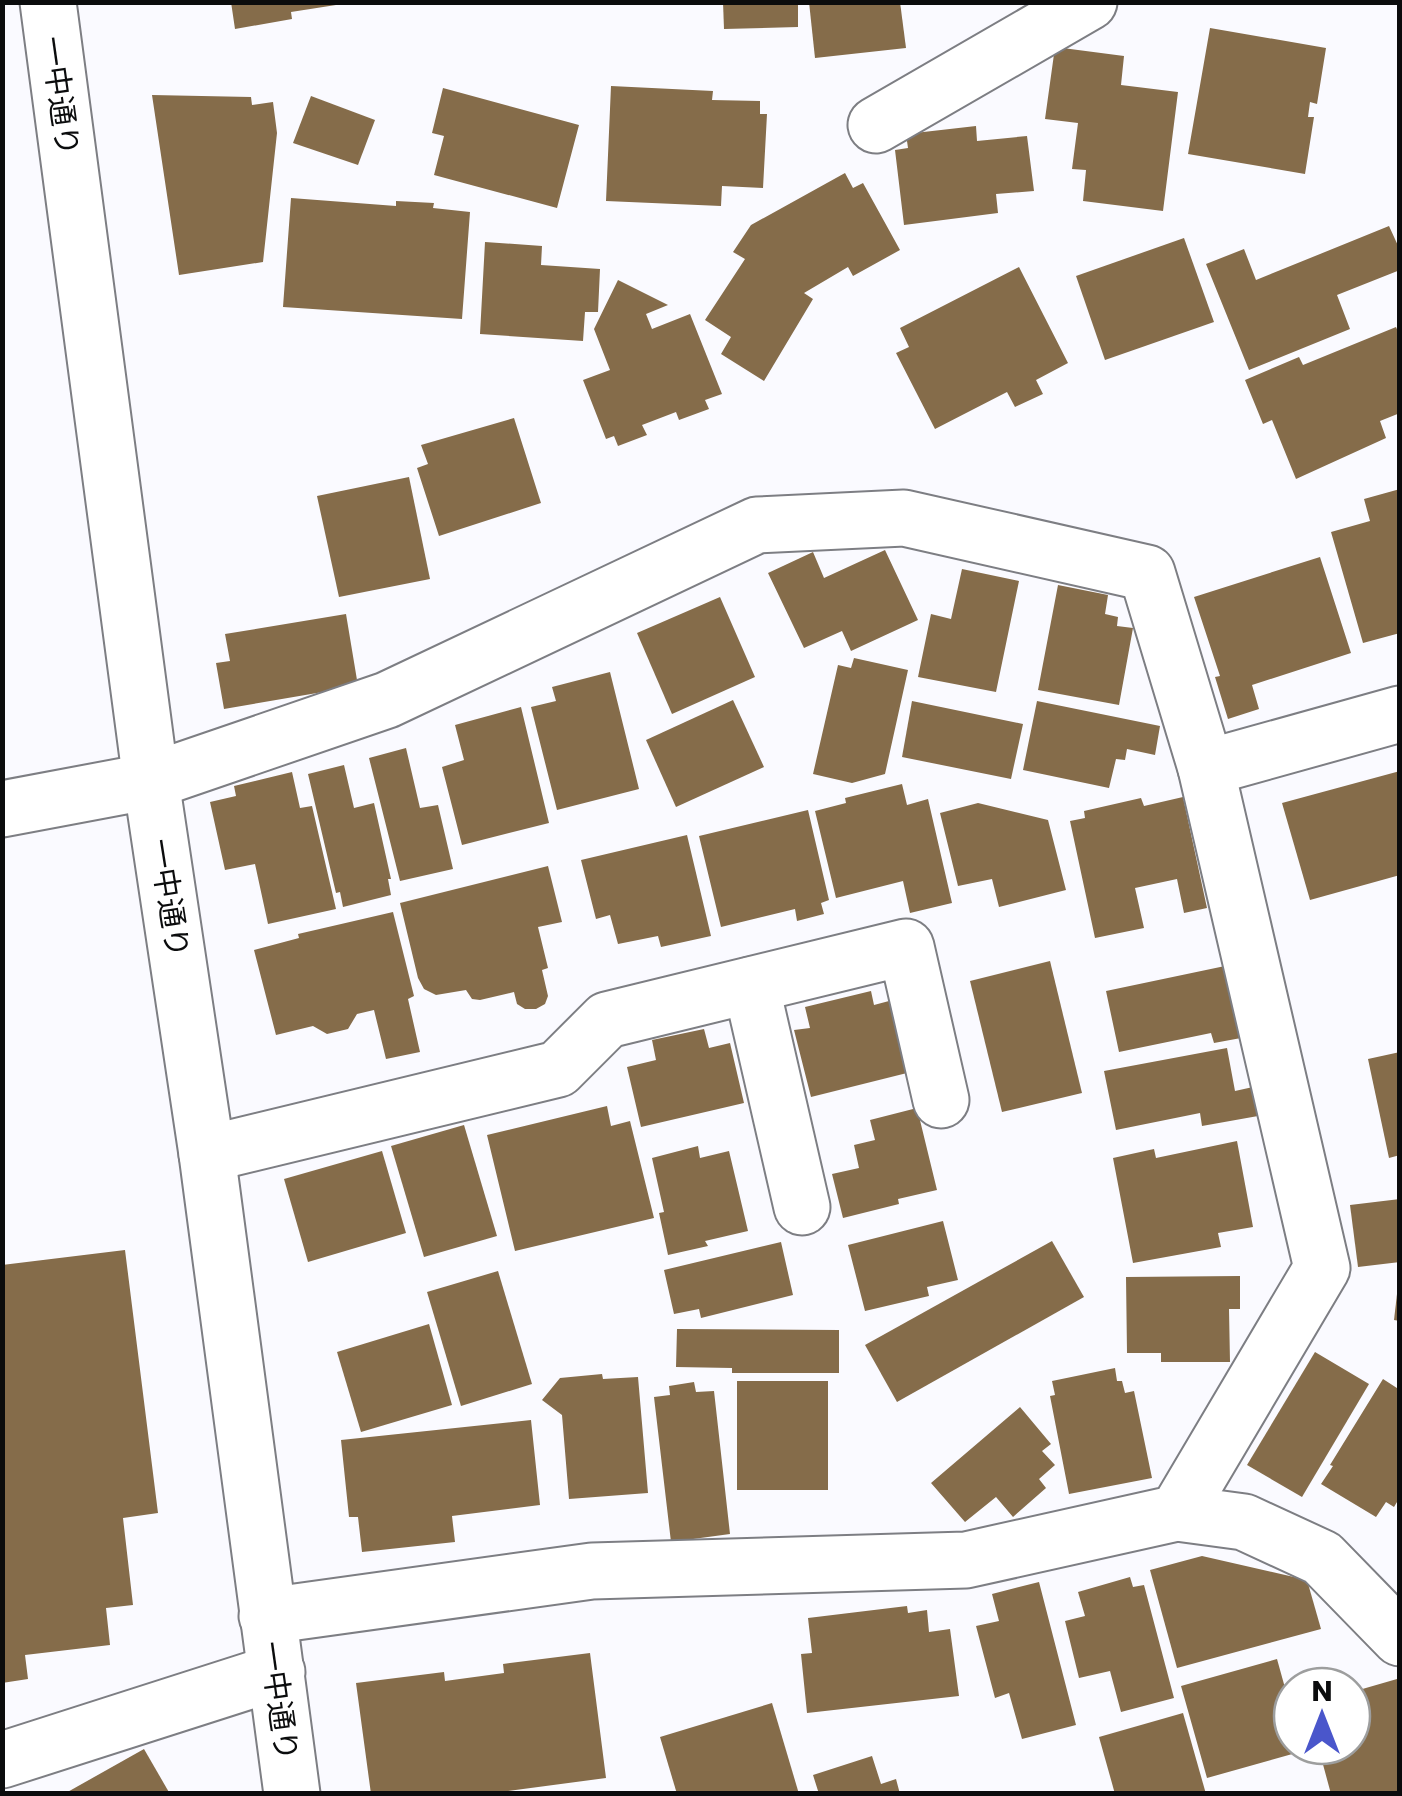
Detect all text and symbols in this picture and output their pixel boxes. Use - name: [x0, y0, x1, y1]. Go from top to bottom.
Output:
- street label: 一中通り: [30, 34, 90, 158]
- street label: 一中通り: [138, 835, 200, 961]
- street label: 一中通り: [249, 1639, 309, 1763]
- north arrow: [1272, 1666, 1372, 1766]
- text: N: [1311, 1672, 1333, 1711]

